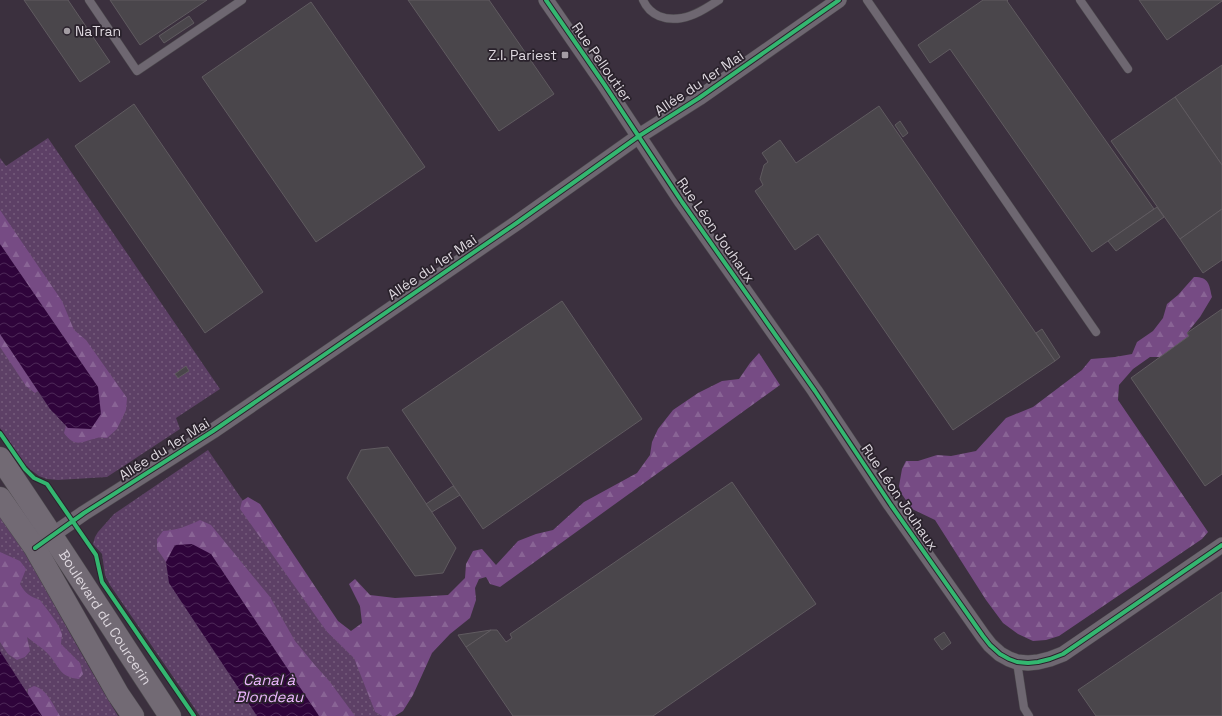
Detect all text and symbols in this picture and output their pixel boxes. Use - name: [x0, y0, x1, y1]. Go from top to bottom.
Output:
- street label: Rue Pelloutier: [568, 19, 636, 105]
- place label: NaTran: [75, 22, 121, 40]
- marker: NaTran: [62, 26, 72, 36]
- place label: Z.I. Pariest: [488, 46, 557, 64]
- street label: Allée du 1er Mai: [651, 47, 747, 119]
- marker: Z.I. Pariest: [560, 50, 570, 60]
- street label: Rue Léon Jouhaux: [673, 174, 759, 286]
- street label: Allée du 1er Mai: [384, 231, 480, 303]
- street label: Allée du 1er Mai: [115, 414, 213, 484]
- street label: Rue Léon Jouhaux: [858, 440, 942, 554]
- street label: Boulevard du Courcerin: [55, 546, 156, 688]
- water label: Canal à Blondeau: [235, 670, 304, 706]

